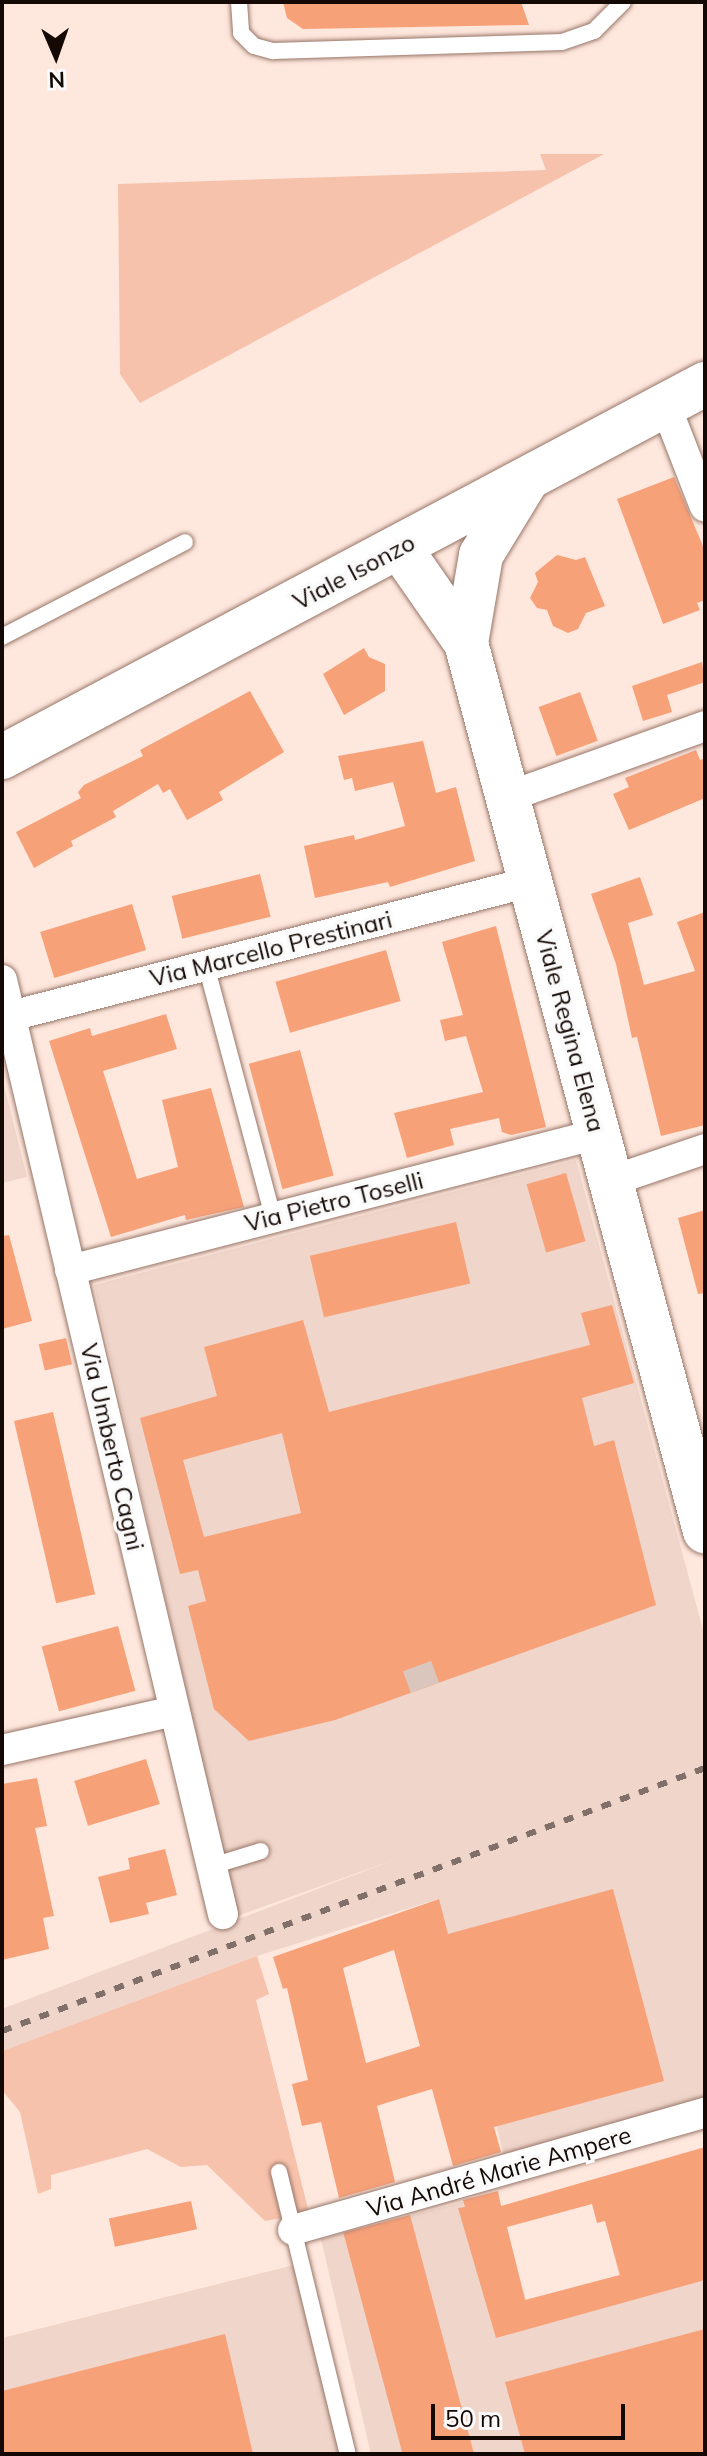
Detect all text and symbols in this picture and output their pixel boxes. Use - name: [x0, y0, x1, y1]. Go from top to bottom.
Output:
- north arrow: [16, 16, 96, 96]
- text: N: [48, 66, 66, 94]
- street label: Viale Isonzo: [288, 528, 420, 616]
- street label: Via Marcello Prestinari: [147, 905, 395, 993]
- street label: Viale Regina Elena: [529, 927, 611, 1135]
- street label: Via Pietro Toselli: [242, 1166, 426, 1238]
- street label: Via Umberto Cagni: [74, 1341, 150, 1553]
- street label: Via André Marie Ampere: [364, 2120, 634, 2224]
- scale bar: [435, 2388, 629, 2438]
- text: 50 m: [445, 2403, 501, 2433]

